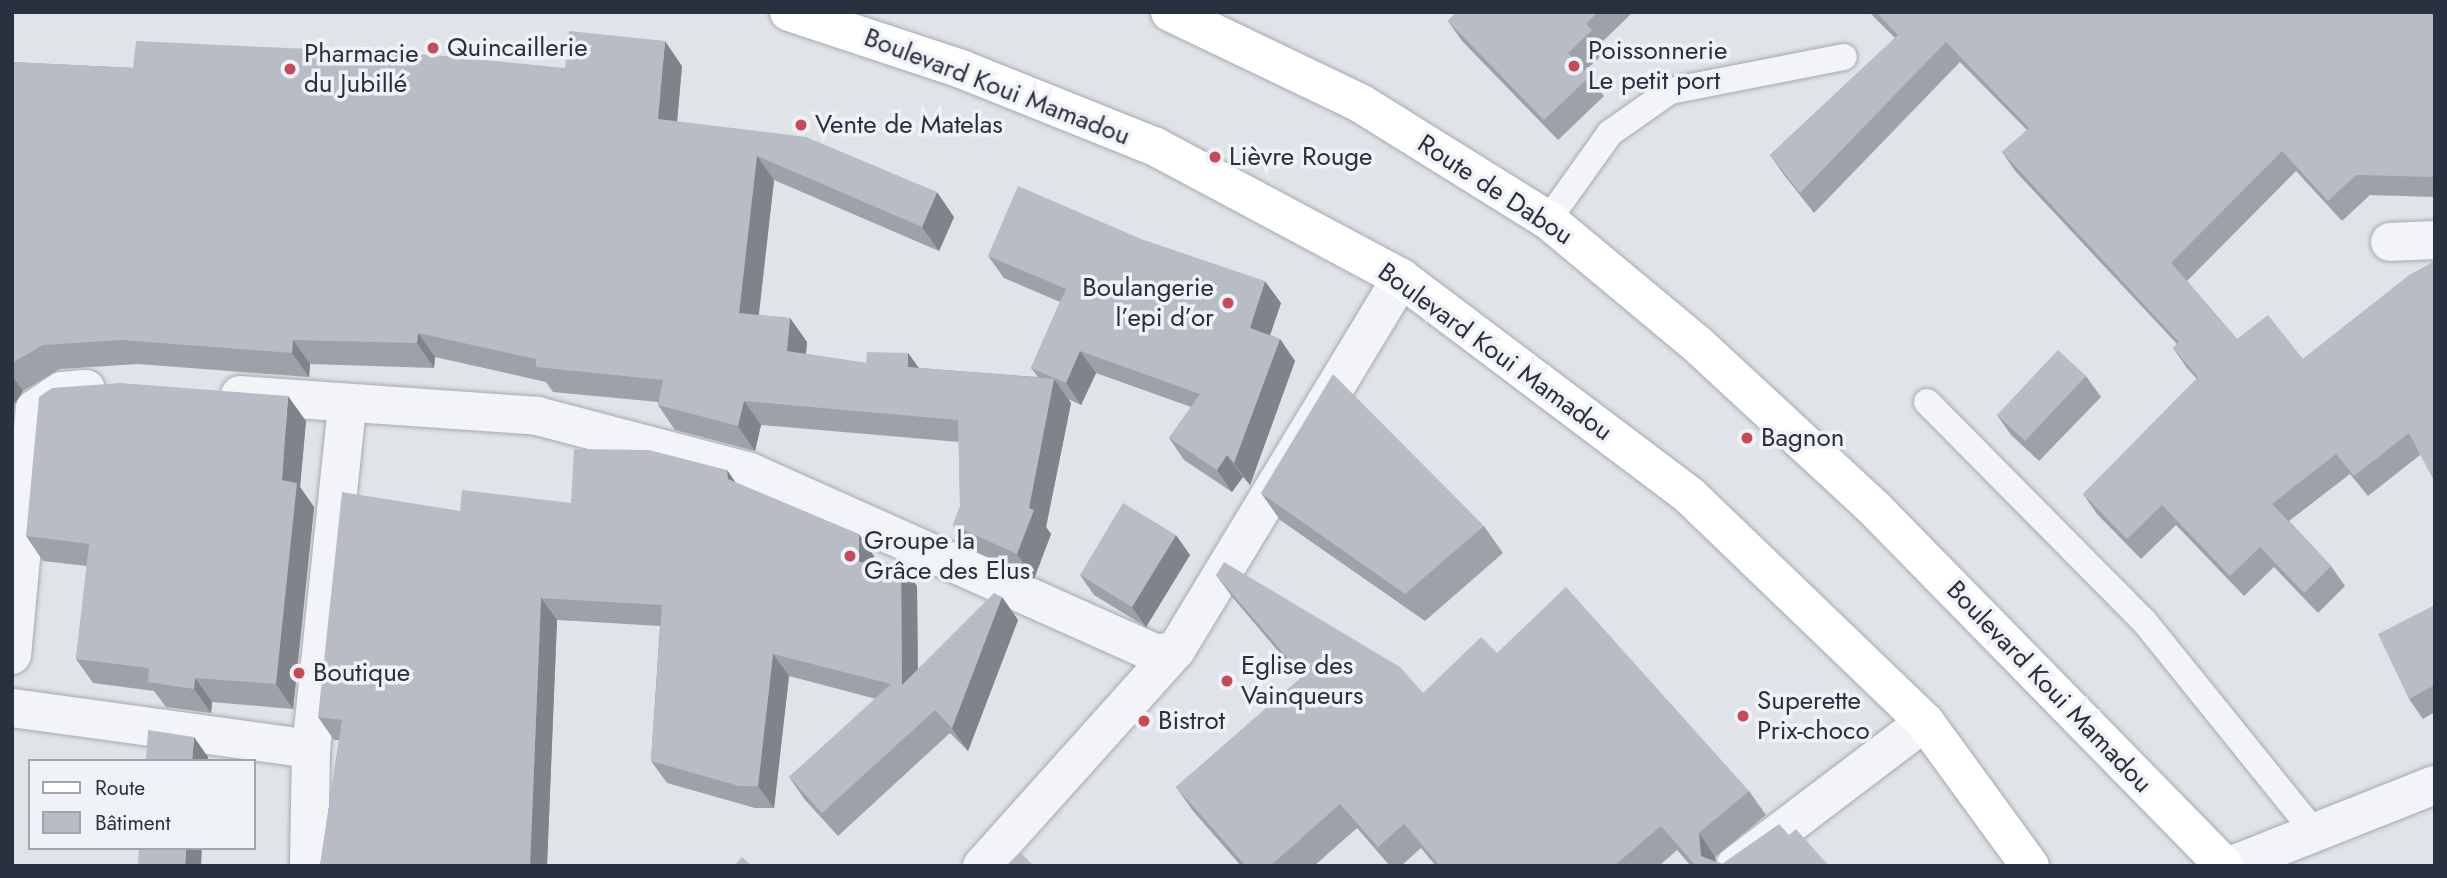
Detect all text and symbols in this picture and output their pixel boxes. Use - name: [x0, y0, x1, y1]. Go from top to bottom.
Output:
- street label: Boulevard Koui Mamadou: [860, 22, 1134, 152]
- place label: Quincaillerie: [447, 32, 588, 64]
- place label: Poissonnerie Le petit port: [1588, 35, 1727, 96]
- place label: Pharmacie du Jubillé: [304, 38, 419, 100]
- marker: Quincaillerie: [425, 40, 441, 56]
- marker: Poissonnerie Le petit port: [1566, 58, 1582, 74]
- marker: Pharmacie du Jubillé: [282, 61, 298, 77]
- place label: Vente de Matelas: [815, 109, 1003, 141]
- marker: Vente de Matelas: [793, 117, 809, 133]
- street label: Route de Dabou: [1412, 128, 1578, 252]
- place label: Lièvre Rouge: [1229, 141, 1372, 173]
- marker: Lièvre Rouge: [1207, 149, 1223, 165]
- street label: Boulevard Koui Mamadou: [1372, 256, 1618, 448]
- place label: Boulangerie l’epi d’or: [1082, 272, 1214, 334]
- marker: Boulangerie l’epi d’or: [1220, 295, 1236, 311]
- place label: Bagnon: [1761, 422, 1844, 454]
- marker: Bagnon: [1739, 430, 1755, 446]
- place label: Groupe la Grâce des Elus: [864, 525, 1030, 586]
- marker: Groupe la Grâce des Elus: [842, 548, 858, 564]
- street label: Boulevard Koui Mamadou: [1940, 575, 2158, 799]
- place label: Eglise des Vainqueurs: [1241, 650, 1363, 712]
- place label: Boutique: [313, 657, 410, 689]
- marker: Boutique: [291, 665, 307, 681]
- marker: Eglise des Vainqueurs: [1219, 673, 1235, 689]
- place label: Superette Prix-choco: [1757, 685, 1870, 746]
- place label: Bistrot: [1158, 705, 1225, 737]
- marker: Superette Prix-choco: [1735, 708, 1751, 724]
- marker: Bistrot: [1136, 713, 1152, 729]
- legend: [28, 759, 256, 850]
- text: Route: [95, 773, 145, 803]
- text: Bâtiment: [95, 808, 171, 838]

